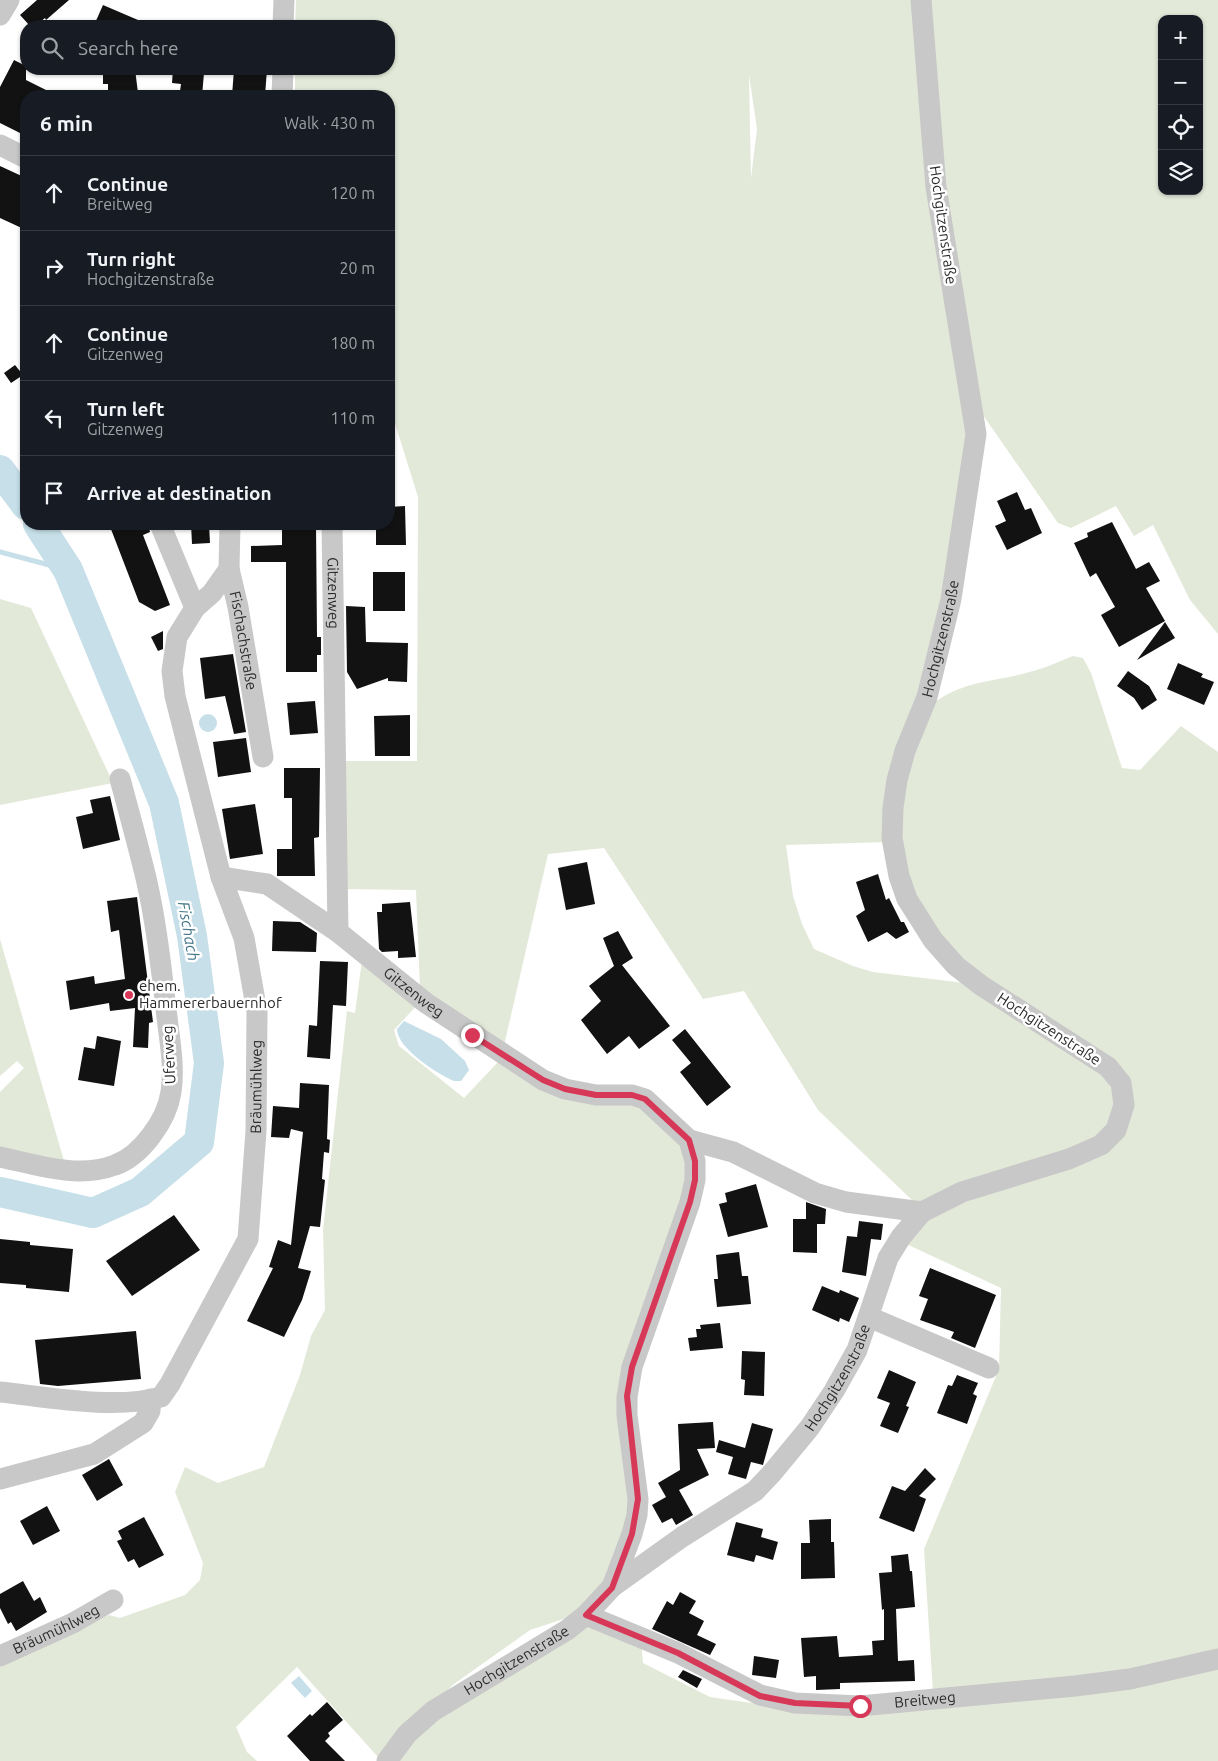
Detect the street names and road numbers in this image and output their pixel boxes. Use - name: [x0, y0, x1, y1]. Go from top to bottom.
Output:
- street label: Hochgitzenstraße: [927, 165, 960, 285]
- street label: Gitzenweg: [324, 557, 343, 629]
- street label: Hochgitzenstraße: [918, 579, 962, 699]
- street label: Fischachstraße: [227, 589, 261, 691]
- street label: Gitzenweg: [380, 963, 447, 1020]
- street label: Hochgitzenstraße: [994, 989, 1104, 1068]
- street label: Uferweg: [158, 1025, 179, 1085]
- street label: Bräumühlweg: [247, 1040, 265, 1134]
- street label: Hochgitzenstraße: [801, 1322, 873, 1434]
- street label: Bräumühlweg: [10, 1601, 102, 1657]
- street label: Hochgitzenstraße: [461, 1622, 572, 1698]
- street label: Breitweg: [894, 1688, 956, 1711]

